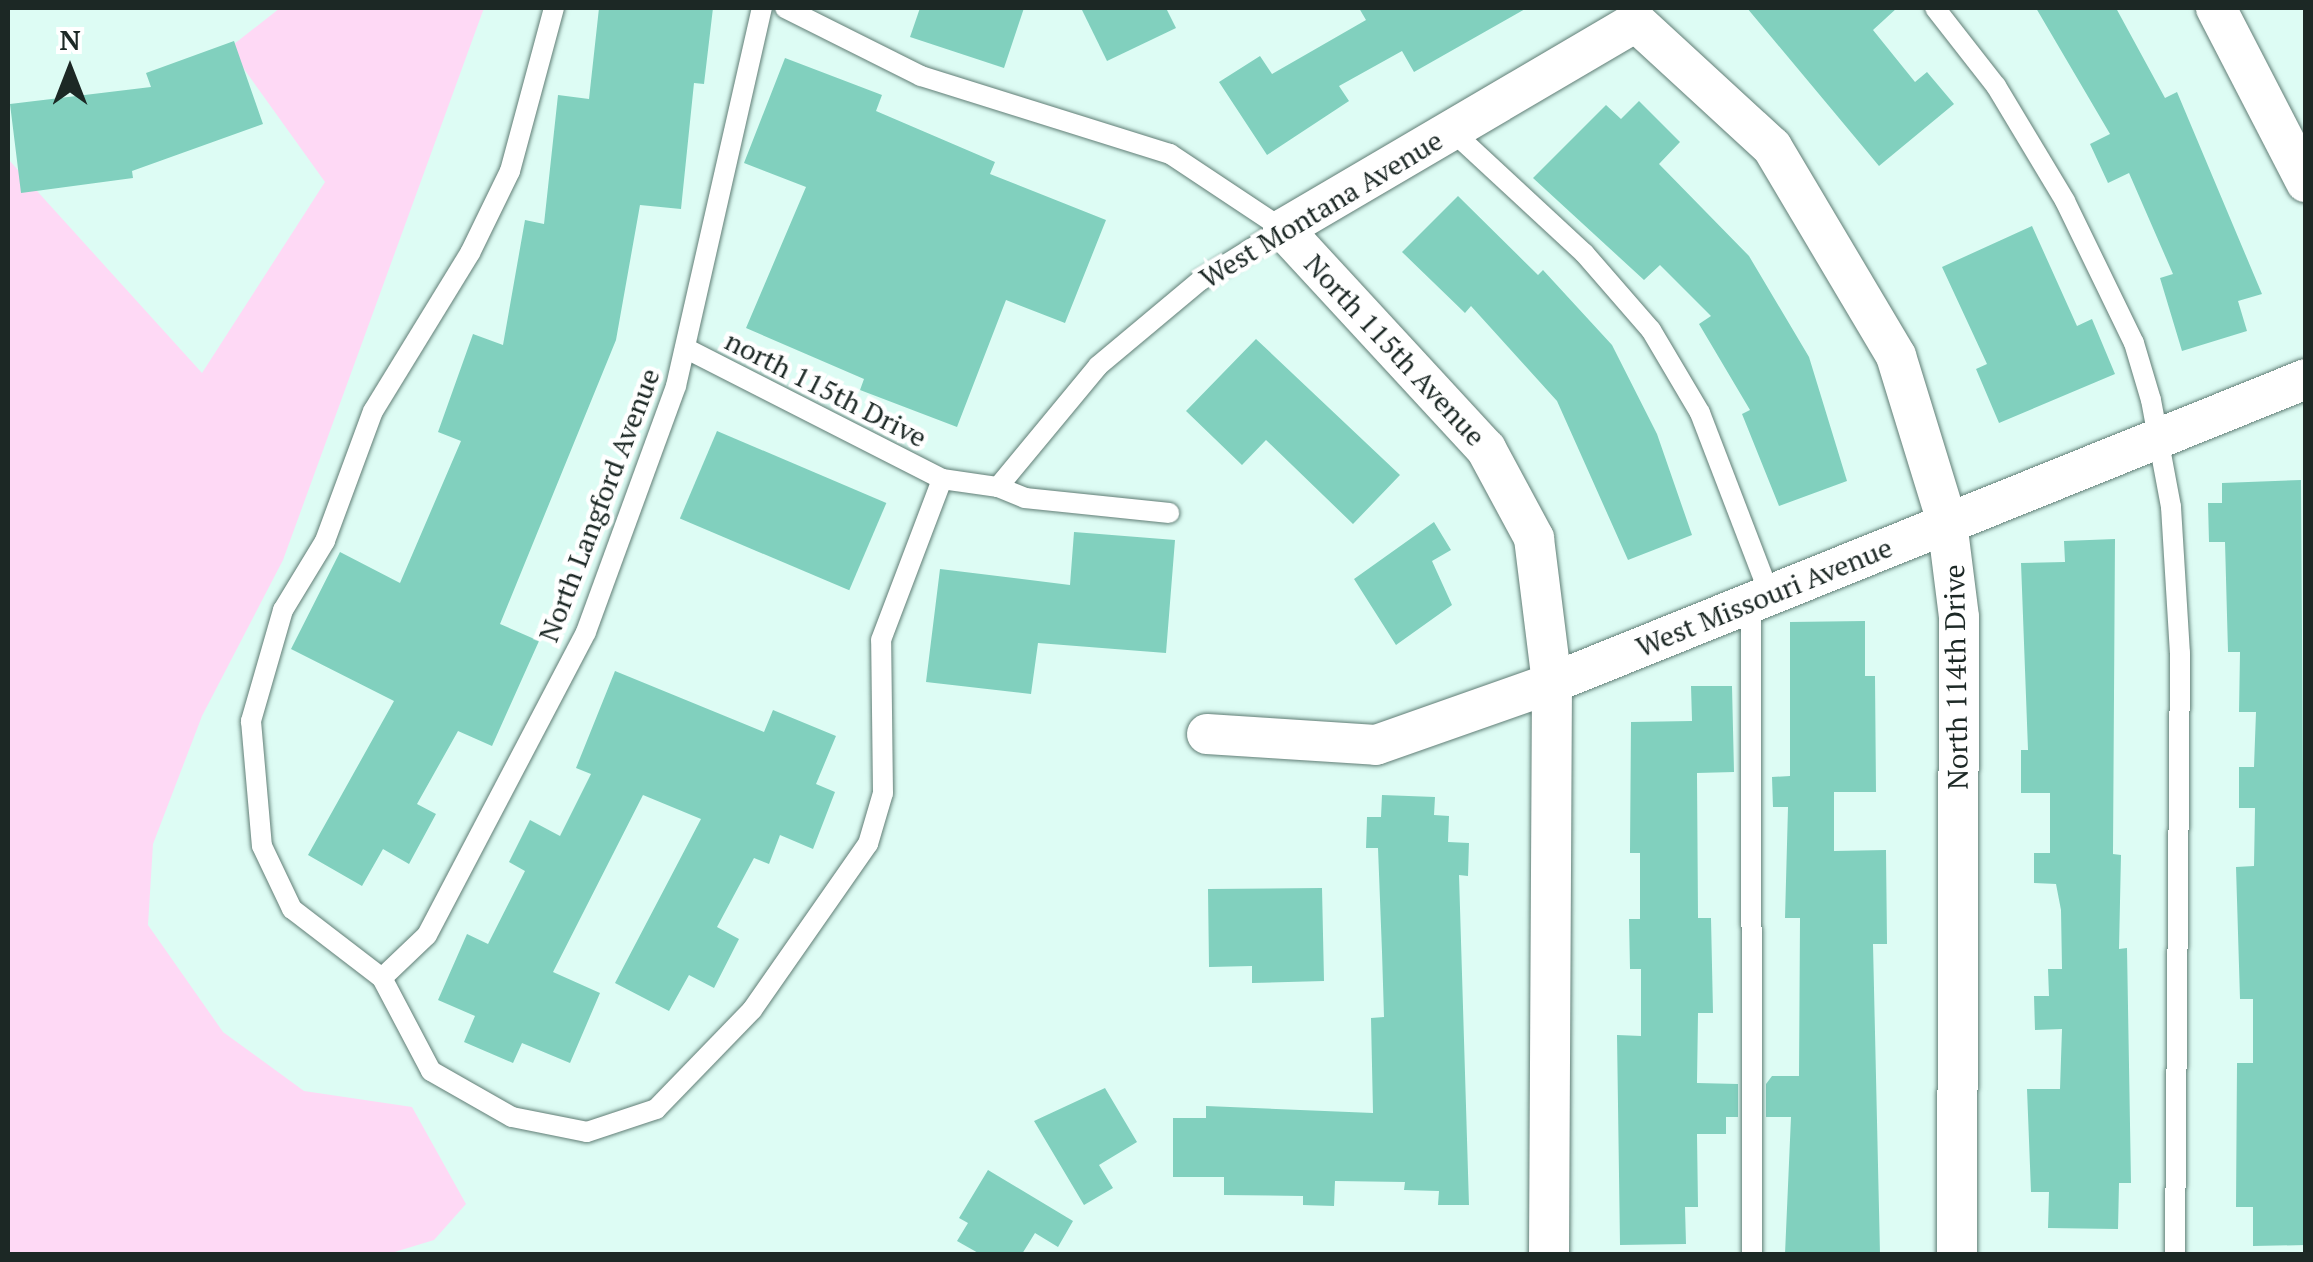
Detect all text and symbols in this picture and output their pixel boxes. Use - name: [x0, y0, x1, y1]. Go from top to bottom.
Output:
- north arrow: [20, 20, 120, 120]
- text: N: [59, 21, 81, 58]
- street label: West Montana Avenue: [1193, 123, 1449, 295]
- street label: North 115th Avenue: [1297, 247, 1493, 453]
- street label: north 115th Drive: [720, 324, 932, 454]
- street label: North Langford Avenue: [531, 363, 667, 647]
- street label: West Missouri Avenue: [1631, 530, 1897, 664]
- street label: North 114th Drive: [1937, 564, 1975, 790]

